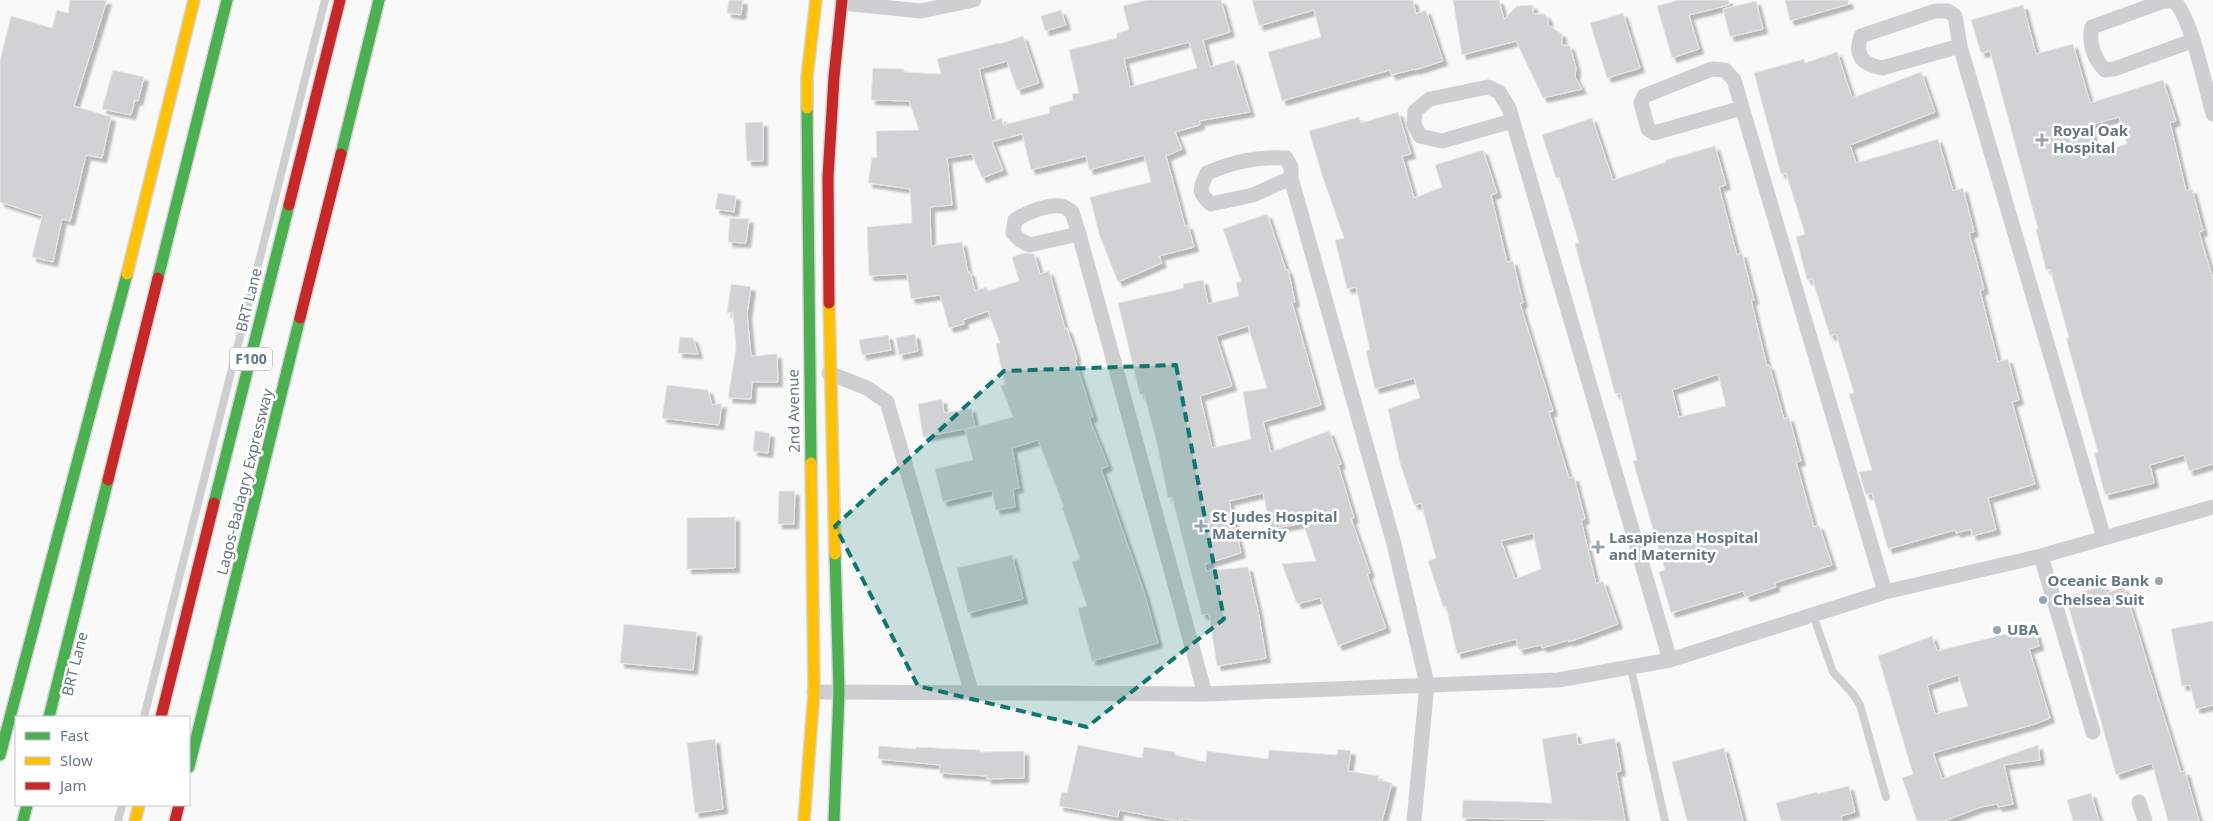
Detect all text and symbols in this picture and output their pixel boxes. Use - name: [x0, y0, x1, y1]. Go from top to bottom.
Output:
- place label: Royal Oak Hospital: [2053, 120, 2129, 157]
- marker: Royal Oak Hospital: [2035, 133, 2049, 147]
- street label: BRT Lane: [230, 266, 266, 334]
- road number: F100: [230, 348, 272, 370]
- street label: 2nd Avenue: [782, 369, 804, 453]
- street label: Lagos-Badagry Expressway: [211, 386, 277, 577]
- place label: St Judes Hospital Maternity: [1212, 506, 1338, 543]
- marker: St Judes Hospital Maternity: [1194, 519, 1208, 533]
- place label: Lasapienza Hospital and Maternity: [1609, 527, 1758, 564]
- marker: Lasapienza Hospital and Maternity: [1591, 540, 1605, 554]
- place label: Oceanic Bank: [2048, 570, 2150, 590]
- marker: Oceanic Bank: [2153, 575, 2165, 587]
- place label: Chelsea Suit: [2053, 589, 2145, 609]
- marker: Chelsea Suit: [2037, 594, 2049, 606]
- place label: UBA: [2007, 619, 2039, 639]
- marker: UBA: [1991, 624, 2003, 636]
- street label: BRT Lane: [56, 630, 92, 698]
- legend: [15, 716, 190, 806]
- text: Fast: [60, 725, 89, 745]
- text: Slow: [60, 750, 93, 770]
- text: Jam: [58, 775, 87, 795]

